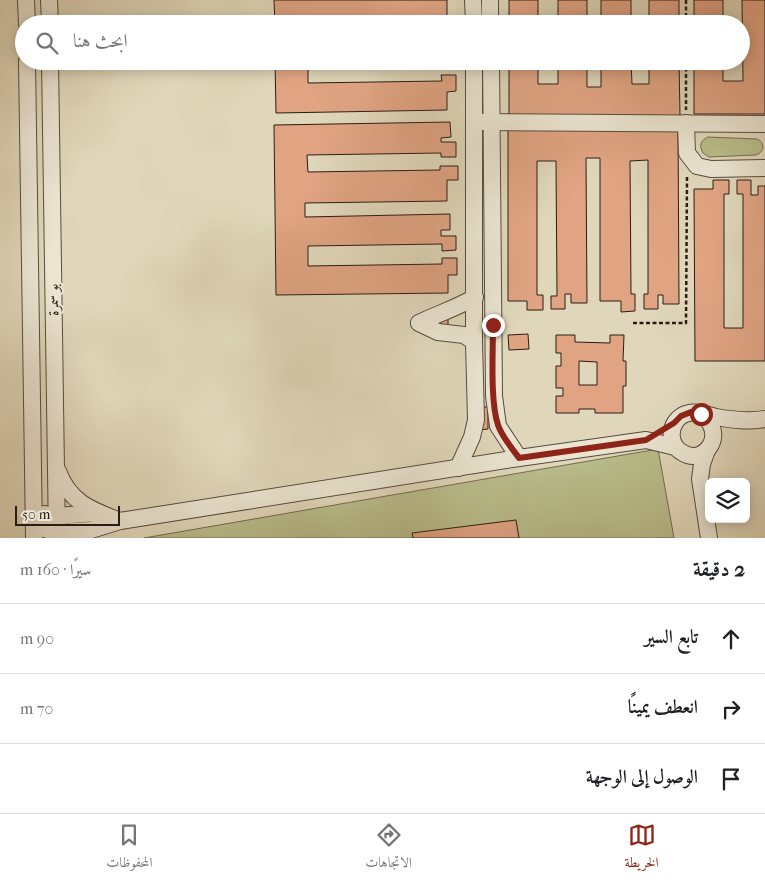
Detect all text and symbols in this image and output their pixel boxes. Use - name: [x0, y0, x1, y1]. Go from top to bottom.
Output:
- search box: [15, 15, 750, 70]
- icon: search: [33, 29, 61, 57]
- text: ابحث هنا: [73, 30, 128, 52]
- street label: بو سمرة: [44, 283, 63, 316]
- route end: [482, 314, 505, 337]
- route start: [690, 403, 713, 426]
- map controls: [705, 478, 750, 523]
- button: layers: [705, 478, 750, 523]
- scale bar: [15, 503, 120, 526]
- text: 50 m: [22, 506, 50, 523]
- text: 2 دقيقة: [693, 557, 745, 581]
- text: سيرًا · 160 m: [20, 560, 91, 579]
- icon: ahead: [717, 625, 745, 653]
- text: تابع السير: [644, 626, 698, 648]
- text: 90 m: [20, 629, 54, 648]
- icon: right: [717, 695, 745, 723]
- text: انعطف يمينًا: [628, 696, 698, 718]
- text: 70 m: [20, 699, 53, 718]
- icon: arrive: [717, 765, 745, 793]
- text: الوصول إلى الوجهة: [586, 766, 698, 788]
- tab: المحفوظات: [106, 821, 153, 876]
- tab: الاتجاهات: [365, 821, 412, 876]
- tab: الخريطة: [625, 821, 659, 876]

